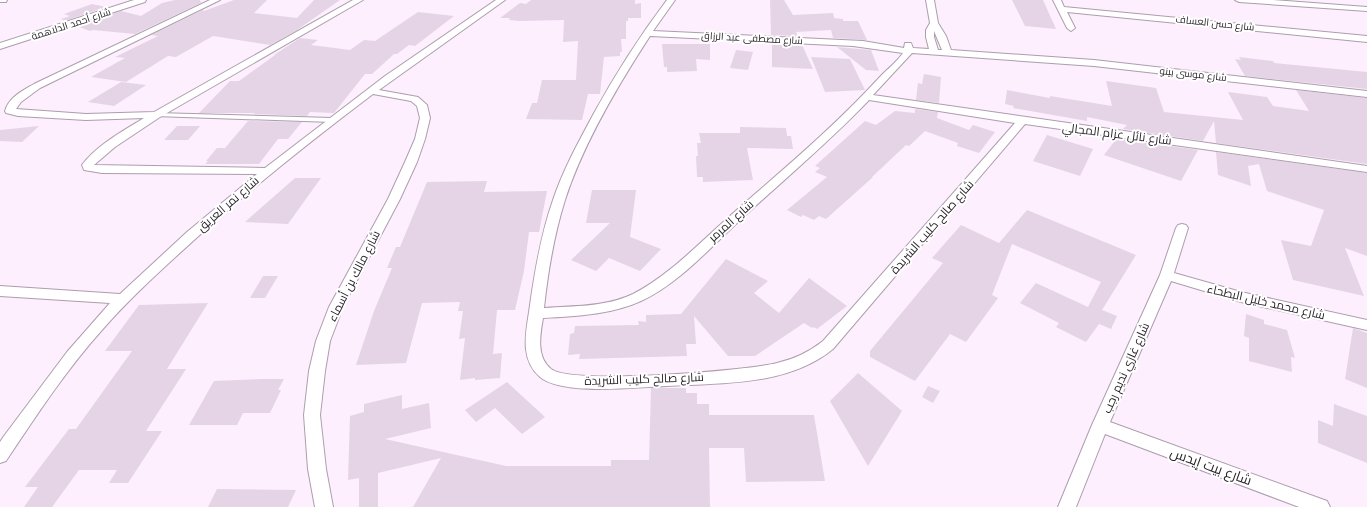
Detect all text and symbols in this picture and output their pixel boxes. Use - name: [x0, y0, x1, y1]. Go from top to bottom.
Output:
- street label: شارع أحمد الدلاهمة: [30, 5, 112, 43]
- street label: شارع حسن العساف: [1175, 12, 1255, 34]
- street label: شارع مصطفى عبد الرزاق: [701, 29, 803, 47]
- street label: شارع موسى بينو: [1159, 64, 1227, 84]
- street label: شارع نائل عزام المجالي: [1061, 119, 1173, 151]
- street label: شارع نمر العريق: [194, 173, 262, 235]
- street label: شارع صالح كليب الشريدة: [887, 177, 977, 277]
- street label: شارع المرمر: [704, 196, 757, 246]
- street label: شارع مالك بن أسماء: [324, 228, 384, 324]
- street label: شارع محمد خليل البطحاء: [1205, 281, 1327, 323]
- street label: شارع غازي نديم رجب: [1099, 320, 1155, 417]
- street label: شارع صالح كليب الشريدة: [584, 369, 704, 389]
- street label: شارع بيت إيدس: [1168, 443, 1254, 489]

